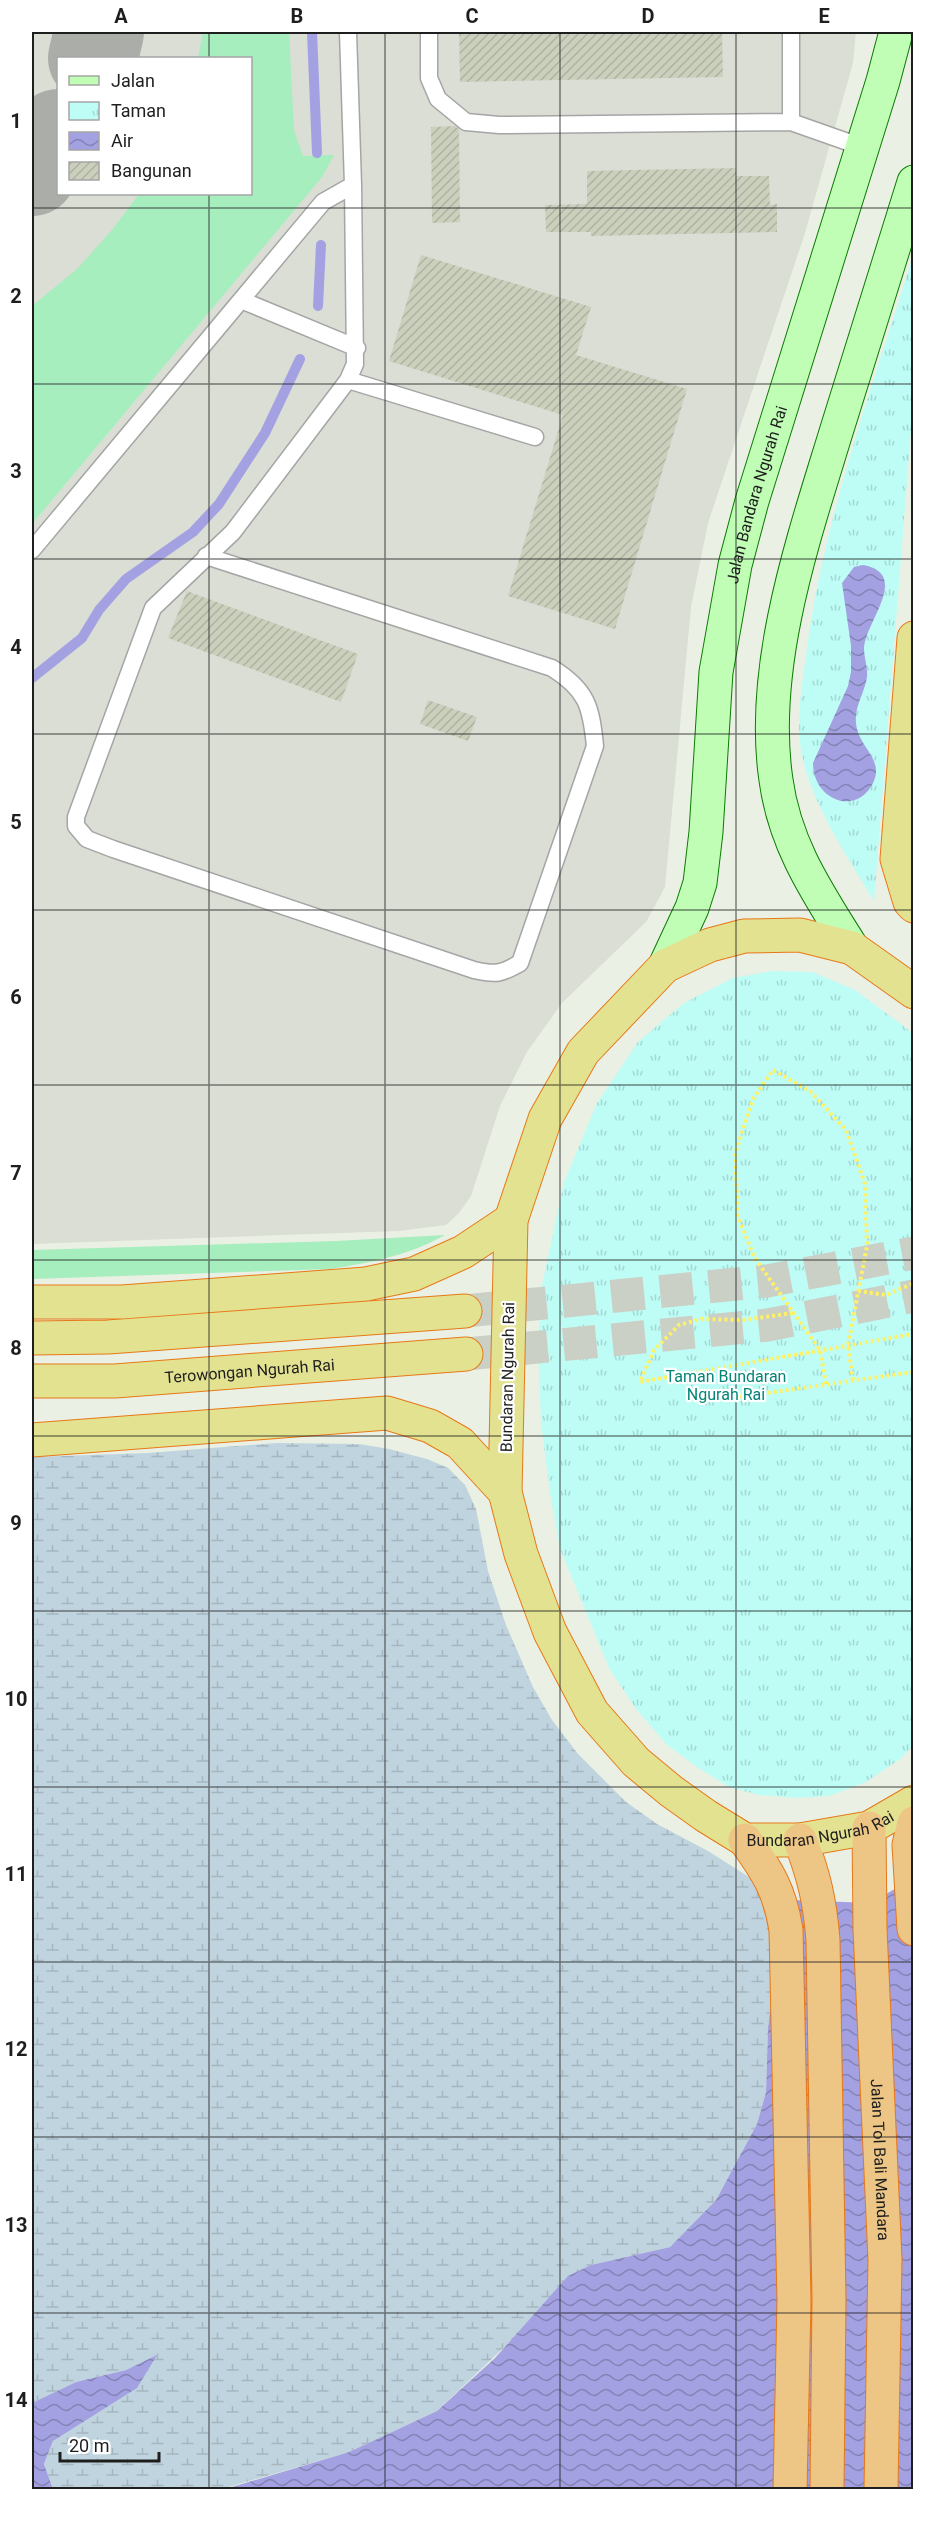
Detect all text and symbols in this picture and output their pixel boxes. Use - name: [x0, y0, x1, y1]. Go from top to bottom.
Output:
- text: A: [114, 4, 128, 28]
- text: B: [291, 4, 303, 28]
- text: C: [465, 4, 479, 28]
- text: D: [642, 4, 655, 28]
- text: E: [818, 4, 830, 28]
- legend: [57, 57, 252, 195]
- text: Jalan: [111, 70, 155, 91]
- text: Taman: [111, 100, 166, 121]
- text: 1: [10, 109, 22, 133]
- text: Air: [111, 130, 133, 151]
- text: Bangunan: [111, 160, 192, 181]
- text: 2: [10, 284, 22, 308]
- street label: Jalan Bandara Ngurah Rai: [723, 403, 791, 585]
- text: 3: [10, 459, 22, 483]
- text: 4: [10, 635, 22, 659]
- text: 5: [10, 810, 22, 834]
- text: 6: [10, 985, 22, 1009]
- text: 7: [10, 1161, 22, 1185]
- street label: Bundaran Ngurah Rai: [497, 1302, 518, 1452]
- text: 8: [10, 1336, 22, 1360]
- street label: Terowongan Ngurah Rai: [164, 1355, 335, 1387]
- park label: Taman Bundaran Ngurah Rai: [666, 1367, 786, 1404]
- text: 9: [10, 1511, 22, 1535]
- text: 10: [5, 1687, 27, 1711]
- street label: Bundaran Ngurah Rai: [746, 1807, 897, 1850]
- text: 11: [5, 1862, 27, 1886]
- text: 12: [5, 2037, 27, 2061]
- street label: Jalan Tol Bali Mandara: [867, 2078, 893, 2241]
- text: 13: [5, 2213, 27, 2237]
- text: 14: [5, 2388, 27, 2412]
- scale bar: [60, 2425, 159, 2463]
- text: 20 m: [69, 2435, 109, 2456]

